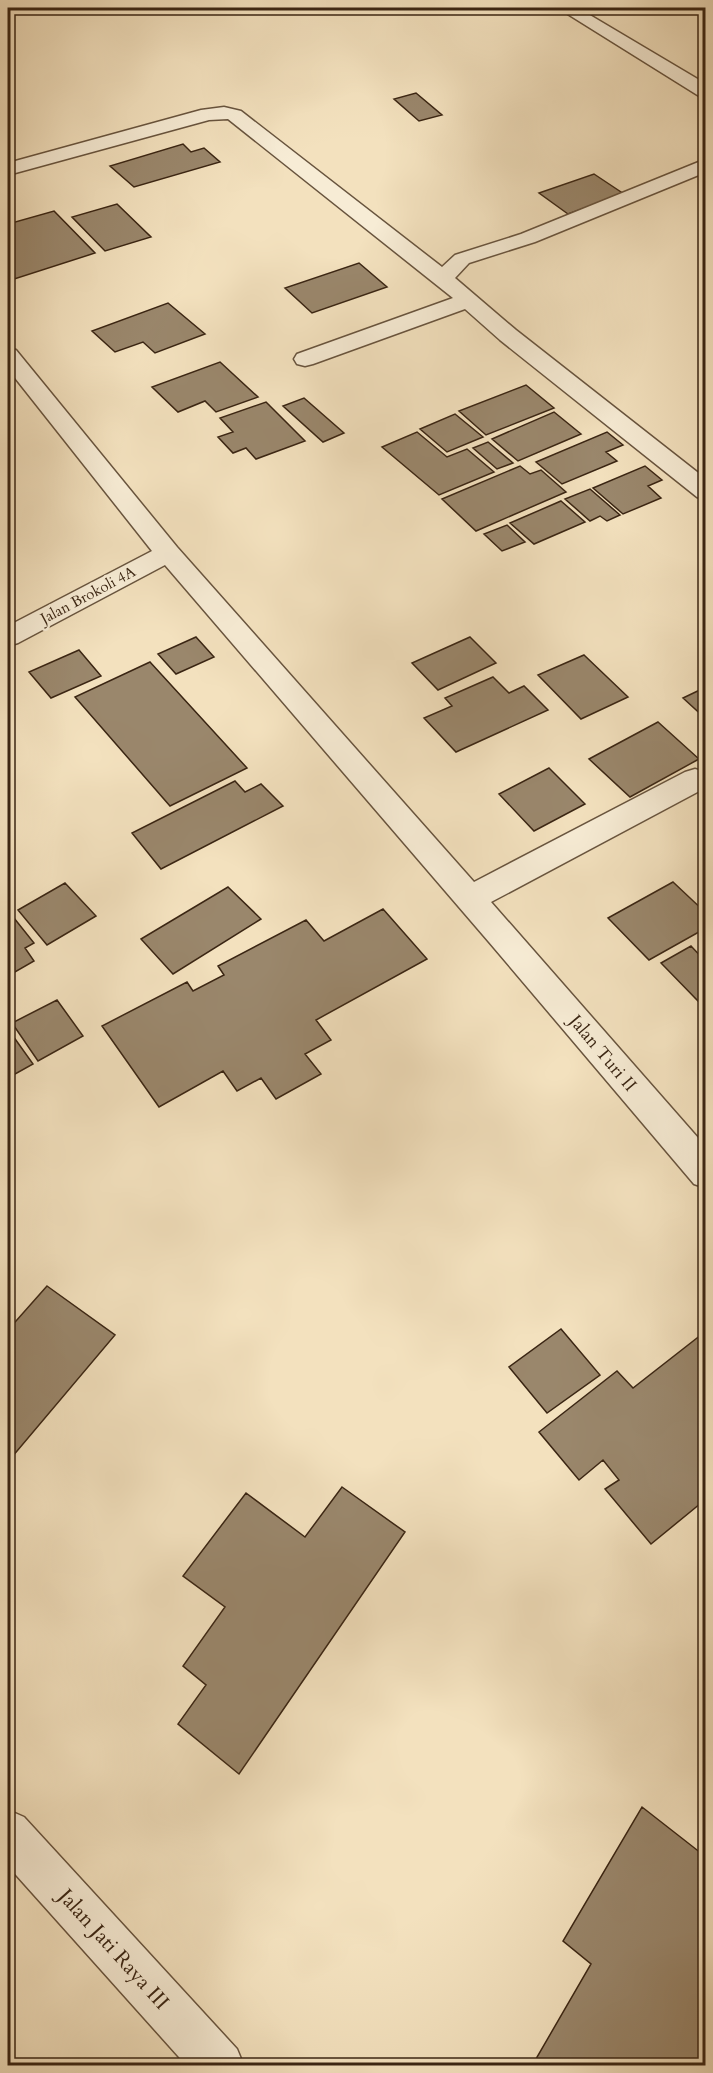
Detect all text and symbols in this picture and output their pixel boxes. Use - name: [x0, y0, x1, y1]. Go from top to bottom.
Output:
- street label: Jalan Brokoli 4A: [35, 561, 139, 629]
- street label: Jalan Turi II: [561, 1007, 642, 1097]
- street label: Jalan Jati Raya III: [49, 1880, 176, 2016]

